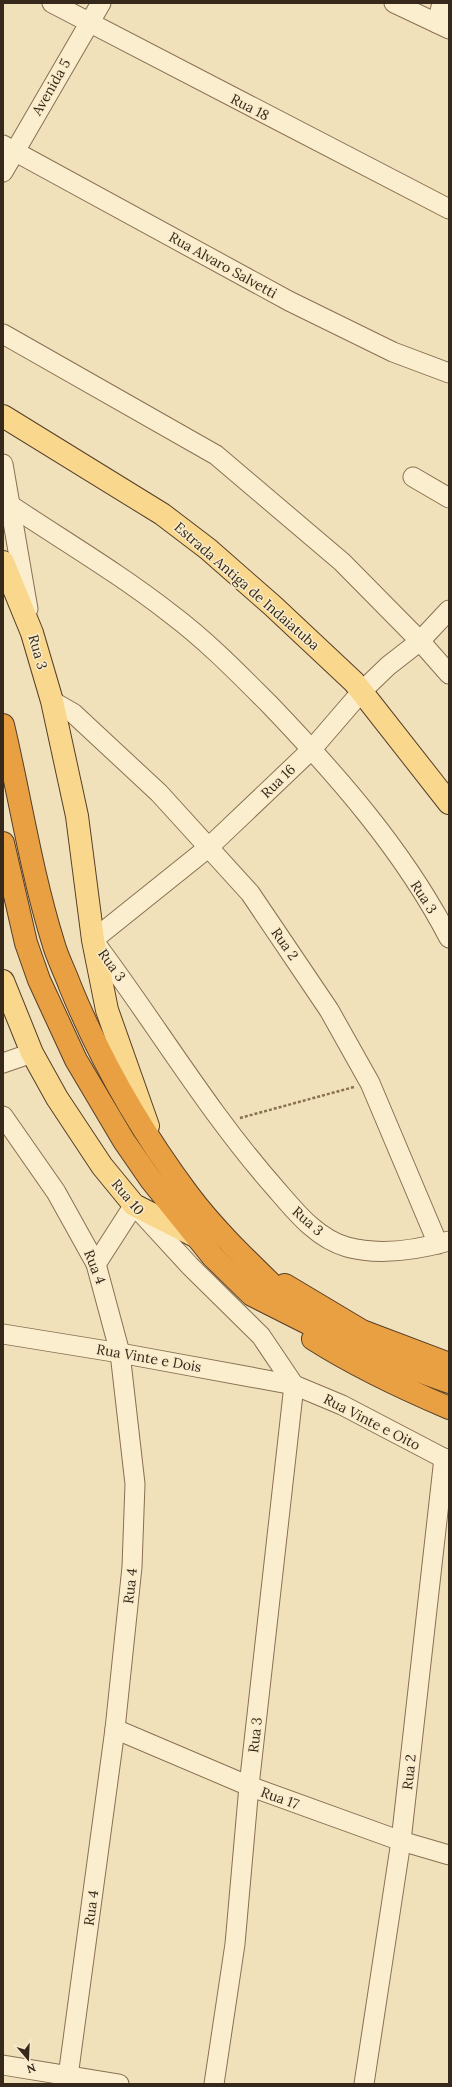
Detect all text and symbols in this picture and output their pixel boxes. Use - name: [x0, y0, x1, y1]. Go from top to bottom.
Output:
- street label: Avenida 5: [27, 55, 74, 119]
- street label: Rua 18: [228, 90, 272, 124]
- street label: Rua Alvaro Salvetti: [166, 228, 280, 302]
- street label: Estrada Antiga de Indaiatuba: [171, 518, 323, 654]
- street label: Rua 3: [24, 632, 52, 672]
- street label: Rua 16: [257, 760, 299, 802]
- street label: Rua 3: [407, 877, 441, 917]
- street label: Rua 2: [267, 924, 303, 964]
- street label: Rua 3: [94, 945, 130, 985]
- street label: Rua 10: [108, 1175, 148, 1219]
- street label: Rua 3: [289, 1202, 328, 1240]
- street label: Rua 4: [80, 1247, 110, 1287]
- street label: Rua Vinte e Dois: [95, 1340, 203, 1376]
- street label: Rua Vinte e Oito: [321, 1390, 423, 1454]
- street label: Rua 4: [119, 1567, 141, 1605]
- street label: Rua 3: [244, 1716, 266, 1754]
- street label: Rua 2: [398, 1753, 420, 1791]
- street label: Rua 17: [258, 1783, 302, 1813]
- street label: Rua 4: [80, 1889, 102, 1927]
- north arrow: [8, 2039, 48, 2079]
- text: N: [24, 2060, 38, 2077]

